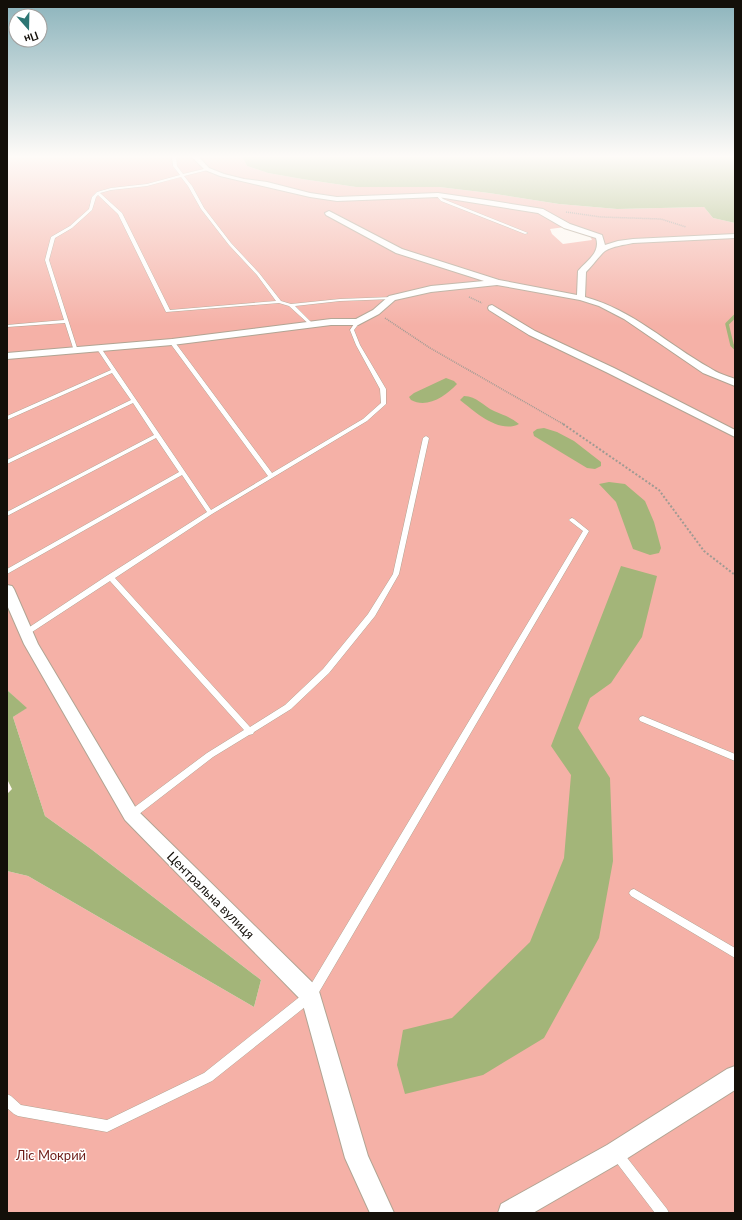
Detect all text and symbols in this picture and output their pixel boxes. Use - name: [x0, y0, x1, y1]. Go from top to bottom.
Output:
- north arrow: [8, 8, 48, 48]
- text: Пн: [23, 29, 41, 46]
- street label: Центральна вулиця: [164, 848, 258, 942]
- park label: Ліс Мокрий: [15, 1147, 86, 1163]

